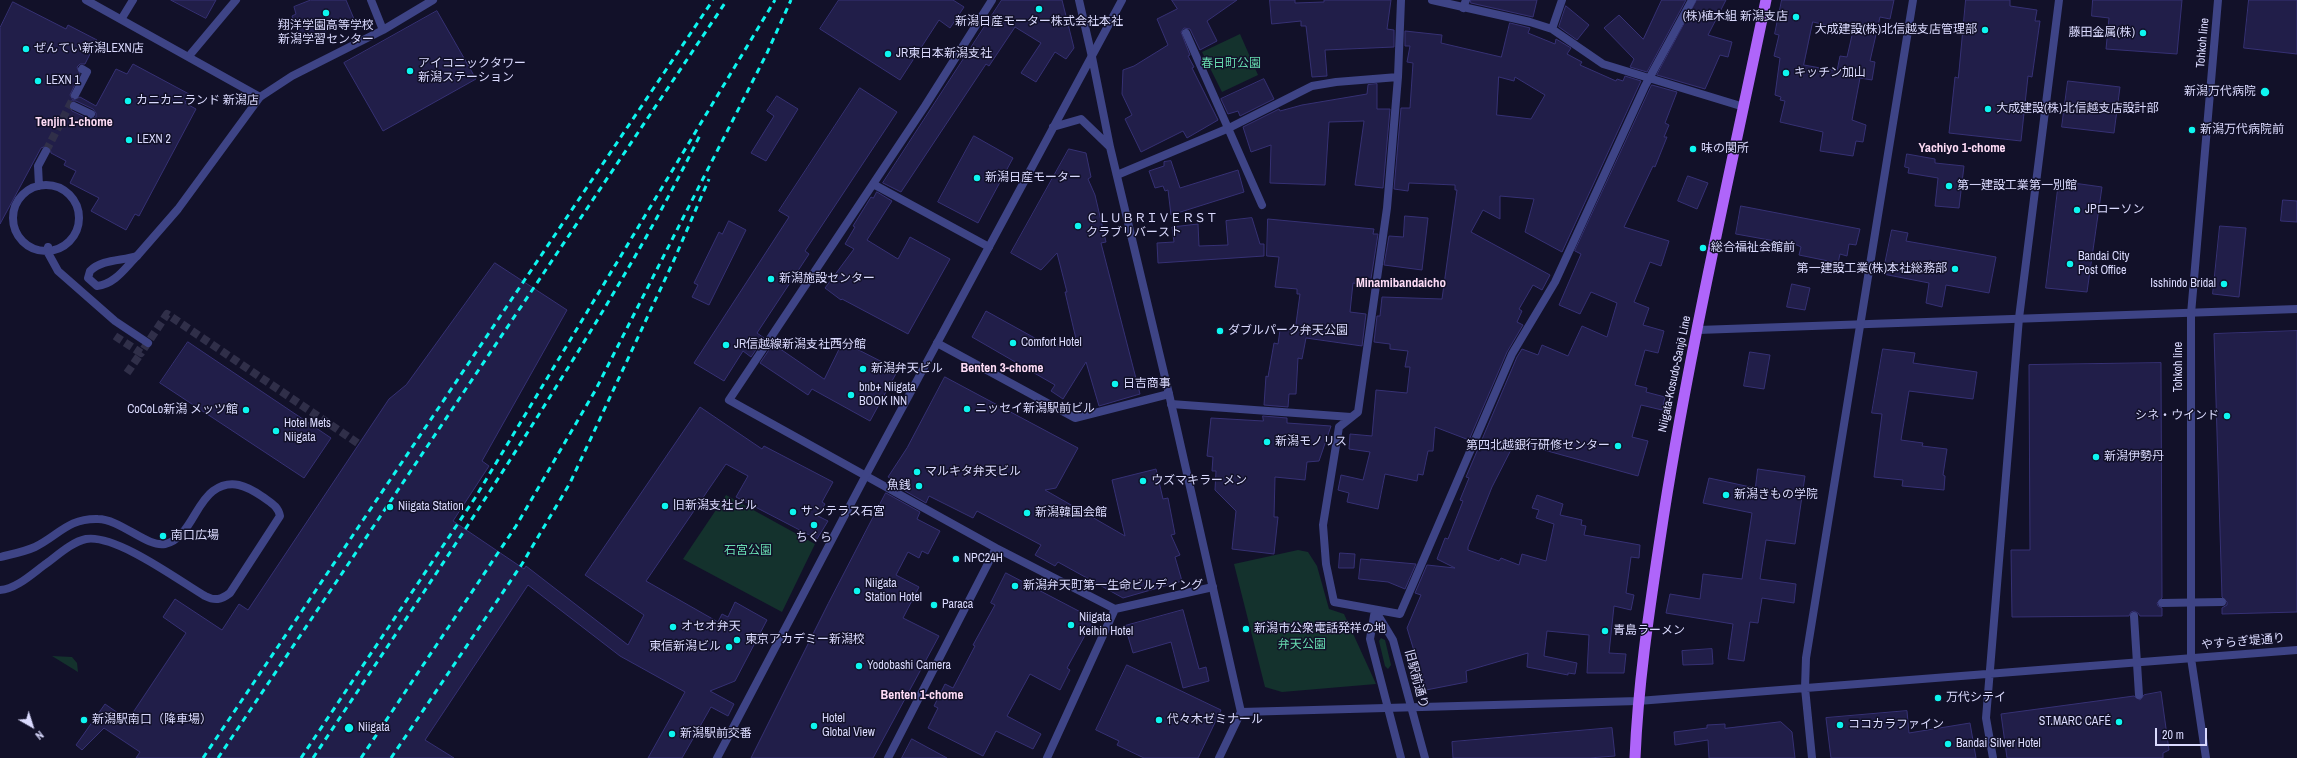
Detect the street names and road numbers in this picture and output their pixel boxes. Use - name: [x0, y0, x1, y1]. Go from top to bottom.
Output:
- street label: Tohkoh line: [2194, 17, 2212, 69]
- street label: Niigata-Kosudo-Sanjō Line: [1656, 314, 1694, 434]
- street label: Tohkoh line: [2172, 342, 2186, 392]
- street label: やすらぎ堤通り: [2201, 631, 2285, 653]
- street label: 旧駅前通り: [1401, 648, 1431, 710]

